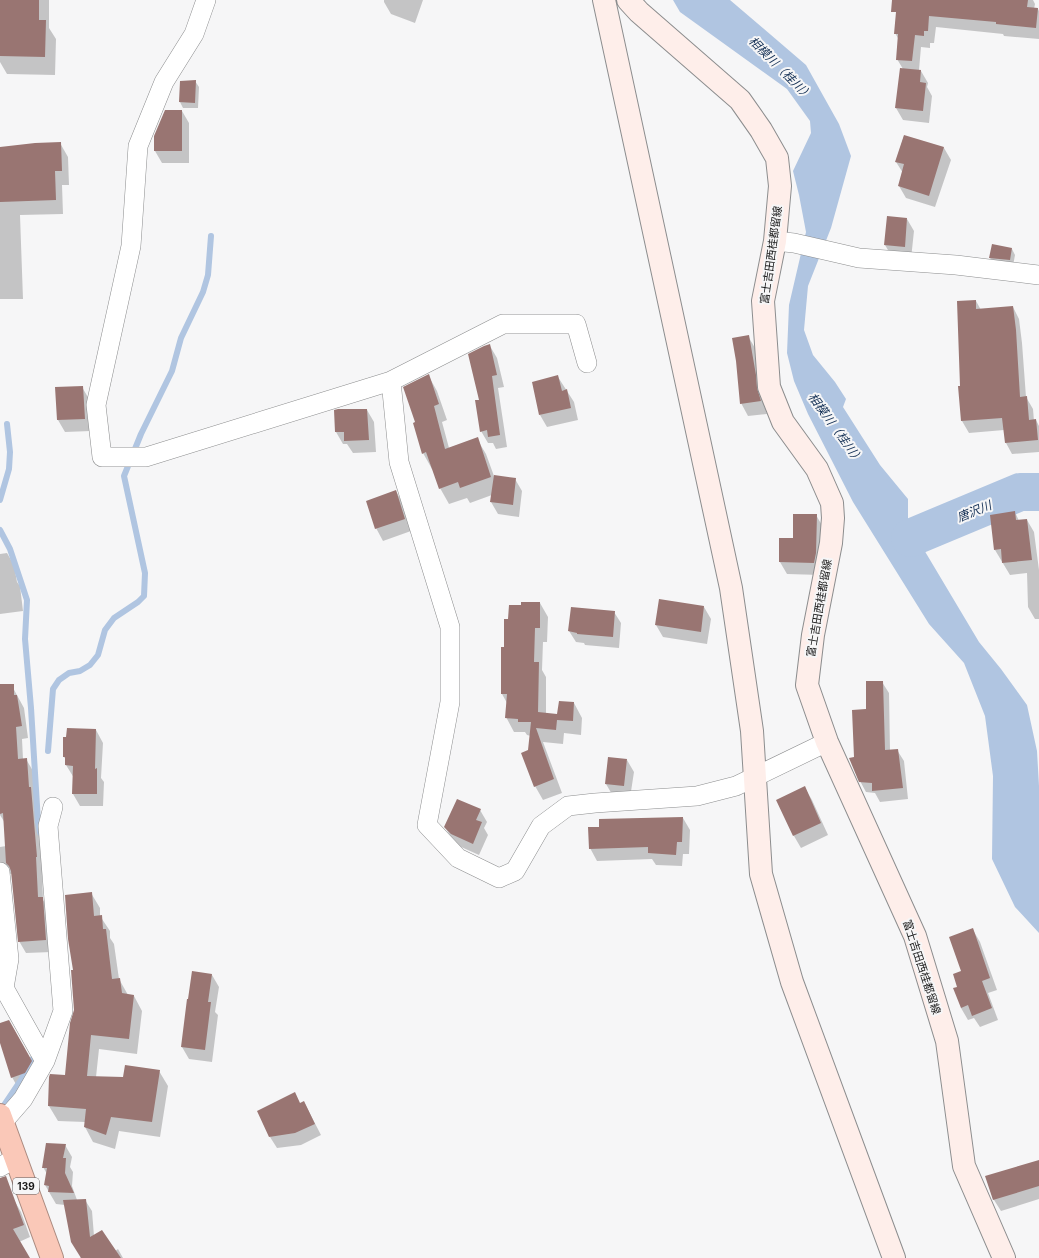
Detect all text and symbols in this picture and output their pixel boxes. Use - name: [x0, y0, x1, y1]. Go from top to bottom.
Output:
- water label: 相模川（桂川）: [746, 33, 816, 103]
- street label: 富士吉田西桂都留線: [757, 205, 785, 305]
- water label: 相模川（桂川）: [805, 390, 867, 466]
- water label: 唐沢川: [954, 497, 995, 525]
- street label: 富士吉田西桂都留線: [804, 558, 834, 658]
- street label: 富士吉田西桂都留線: [900, 918, 944, 1016]
- road number: 139: [13, 1178, 39, 1194]

